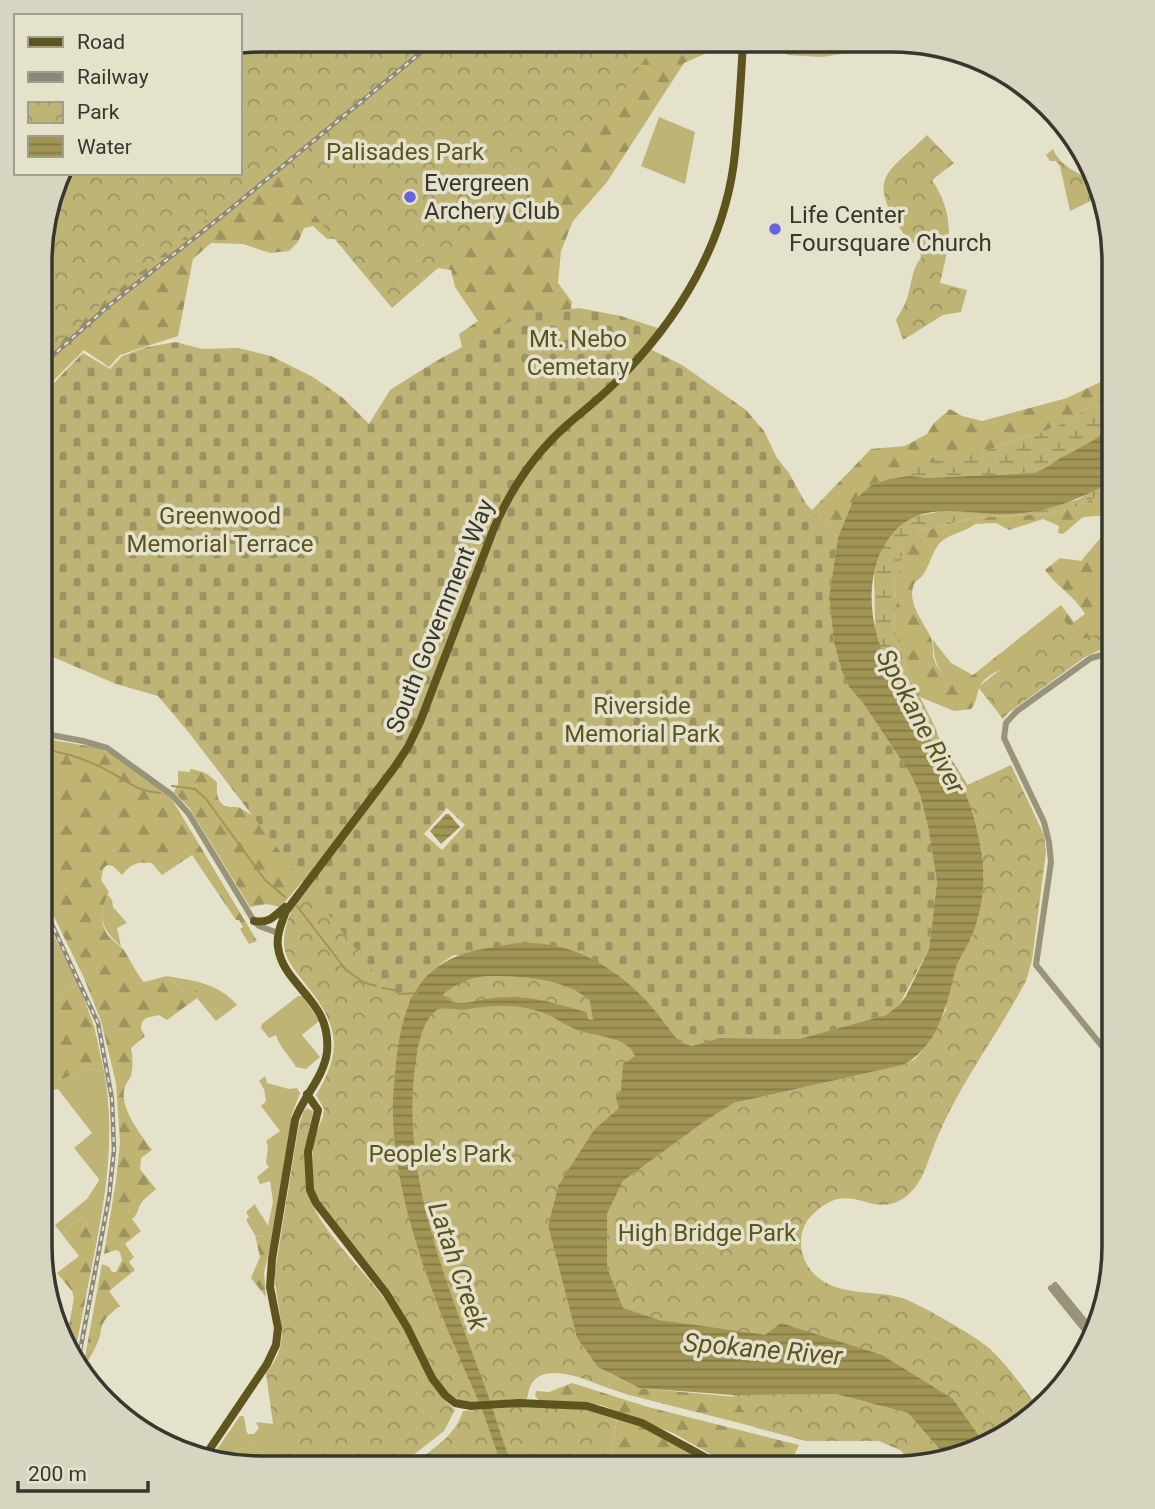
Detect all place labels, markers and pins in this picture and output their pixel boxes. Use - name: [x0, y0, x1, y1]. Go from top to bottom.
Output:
- place label: Evergreen Archery Club: [424, 169, 560, 225]
- marker: Evergreen Archery Club: [402, 189, 418, 205]
- place label: Life Center Foursquare Church: [789, 201, 992, 257]
- marker: Life Center Foursquare Church: [767, 221, 783, 237]

